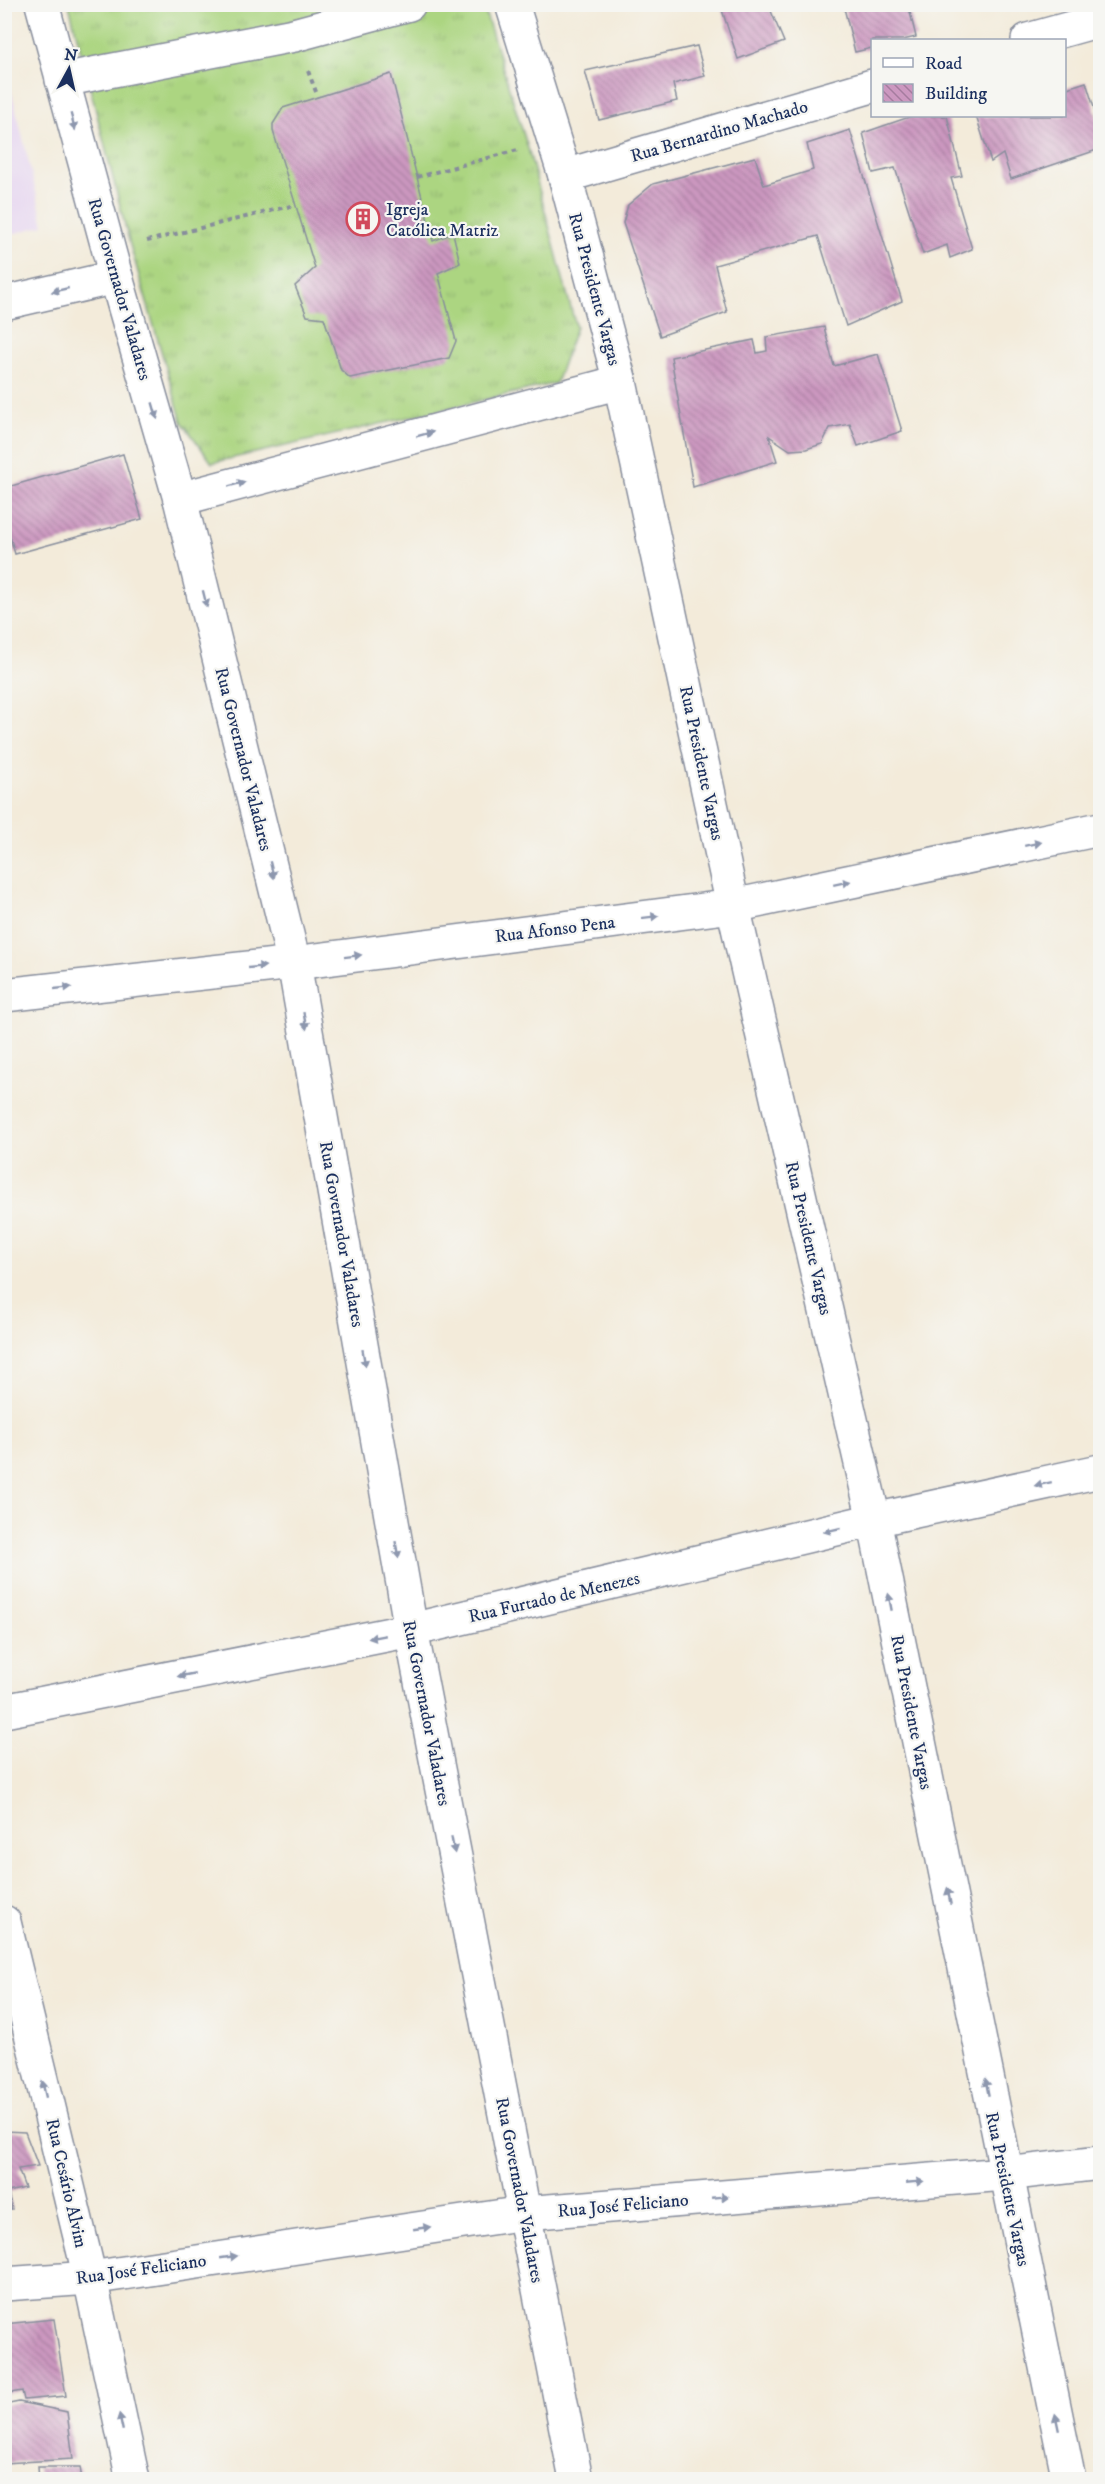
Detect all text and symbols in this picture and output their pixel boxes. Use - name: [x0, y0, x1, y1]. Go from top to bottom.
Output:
- north arrow: [39, 39, 99, 99]
- legend: [871, 39, 1066, 117]
- text: N: [63, 44, 79, 66]
- text: Road: [925, 53, 962, 75]
- text: Building: [925, 83, 987, 105]
- street label: Rua Bernardino Machado: [628, 96, 811, 168]
- one-way arrow: [69, 113, 79, 131]
- street label: Rua Governador Valadares: [82, 196, 156, 383]
- place label: Igreja Católica Matriz: [386, 199, 499, 242]
- building icon: Igreja Católica Matriz: [345, 201, 381, 237]
- street label: Rua Presidente Vargas: [563, 210, 625, 368]
- one-way arrow: [50, 286, 69, 295]
- one-way arrow: [150, 402, 160, 420]
- one-way arrow: [416, 429, 434, 438]
- one-way arrow: [228, 478, 246, 488]
- one-way arrow: [200, 590, 210, 608]
- street label: Rua Governador Valadares: [210, 665, 277, 853]
- street label: Rua Presidente Vargas: [674, 684, 728, 842]
- one-way arrow: [1024, 838, 1042, 848]
- one-way arrow: [267, 861, 277, 879]
- one-way arrow: [833, 878, 852, 887]
- street label: Rua Afonso Pena: [494, 912, 617, 948]
- one-way arrow: [641, 912, 660, 922]
- one-way arrow: [343, 951, 362, 960]
- one-way arrow: [247, 962, 266, 972]
- one-way arrow: [53, 984, 72, 993]
- one-way arrow: [300, 1011, 309, 1030]
- street label: Rua Governador Valadares: [314, 1139, 368, 1329]
- street label: Rua Presidente Vargas: [780, 1159, 836, 1317]
- one-way arrow: [359, 1348, 368, 1367]
- one-way arrow: [1034, 1479, 1053, 1489]
- one-way arrow: [823, 1526, 842, 1536]
- one-way arrow: [393, 1540, 402, 1559]
- street label: Rua Furtado de Menezes: [466, 1568, 642, 1628]
- one-way arrow: [885, 1592, 894, 1611]
- street label: Rua Governador Valadares: [397, 1619, 455, 1808]
- one-way arrow: [367, 1633, 386, 1642]
- street label: Rua Presidente Vargas: [885, 1633, 937, 1791]
- one-way arrow: [176, 1671, 195, 1680]
- one-way arrow: [449, 1835, 458, 1854]
- one-way arrow: [944, 1886, 953, 1905]
- one-way arrow: [982, 2078, 992, 2097]
- one-way arrow: [39, 2080, 49, 2098]
- street label: Rua Governador Valadares: [490, 2096, 548, 2285]
- street label: Rua Presidente Vargas: [980, 2110, 1034, 2268]
- street label: Rua Cesário Alvim: [40, 2116, 92, 2250]
- one-way arrow: [905, 2177, 924, 2187]
- street label: Rua José Feliciano: [557, 2189, 690, 2223]
- one-way arrow: [711, 2192, 730, 2202]
- one-way arrow: [413, 2224, 432, 2233]
- street label: Rua José Feliciano: [75, 2250, 208, 2290]
- one-way arrow: [220, 2253, 239, 2262]
- one-way arrow: [115, 2413, 125, 2432]
- one-way arrow: [1052, 2413, 1061, 2432]

